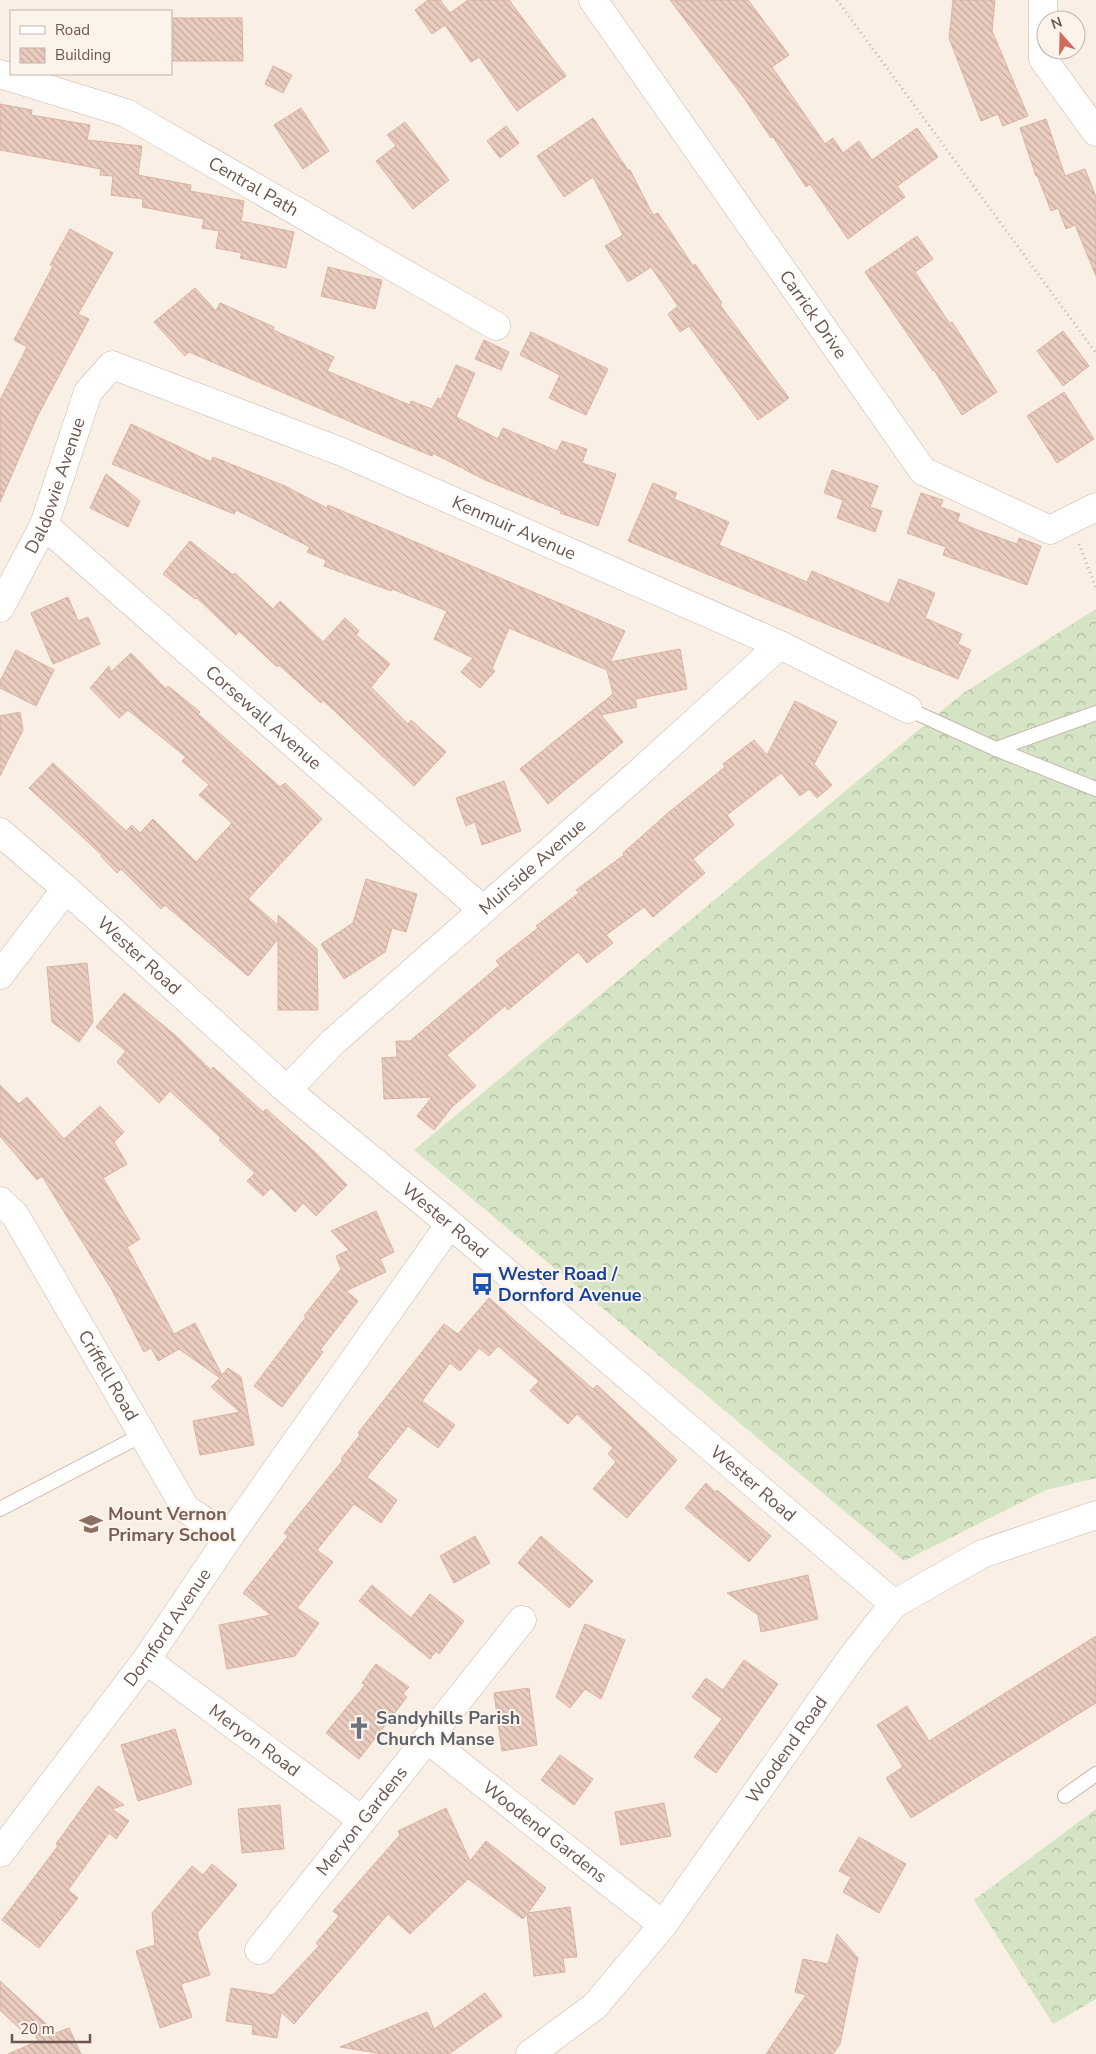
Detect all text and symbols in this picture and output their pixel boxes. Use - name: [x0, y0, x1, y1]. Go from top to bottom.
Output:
- legend: [10, 10, 172, 75]
- north arrow: [1036, 10, 1086, 60]
- text: N: [1049, 13, 1065, 34]
- text: Road: [55, 20, 90, 40]
- text: Building: [55, 45, 111, 65]
- street label: Central Path: [204, 151, 303, 222]
- street label: Carrick Drive: [774, 265, 853, 364]
- street label: Daldowie Avenue: [19, 414, 91, 558]
- street label: Kenmuir Avenue: [448, 490, 580, 566]
- street label: Corsewall Avenue: [200, 660, 327, 775]
- street label: Muirside Avenue: [474, 813, 591, 920]
- street label: Wester Road: [92, 911, 186, 1000]
- street label: Wester Road: [397, 1177, 493, 1264]
- place label: Wester Road / Dornford Avenue: [498, 1262, 642, 1307]
- bus stop icon: Wester Road / Dornford Avenue: [469, 1271, 495, 1297]
- street label: Criffell Road: [72, 1326, 144, 1425]
- street label: Wester Road: [705, 1440, 801, 1527]
- place label: Mount Vernon Primary School: [108, 1502, 236, 1547]
- school or university icon: Mount Vernon Primary School: [78, 1511, 104, 1537]
- street label: Dornford Avenue: [118, 1564, 217, 1691]
- street label: Woodend Road: [740, 1691, 833, 1808]
- street label: Meryon Road: [204, 1699, 305, 1782]
- place label: Sandyhills Parish Church Manse: [376, 1706, 520, 1751]
- church icon: Sandyhills Parish Church Manse: [346, 1715, 372, 1741]
- street label: Meryon Gardens: [311, 1761, 413, 1881]
- street label: Woodend Gardens: [478, 1775, 612, 1888]
- scale bar: [12, 2012, 90, 2044]
- text: 20 m: [20, 2019, 55, 2039]

